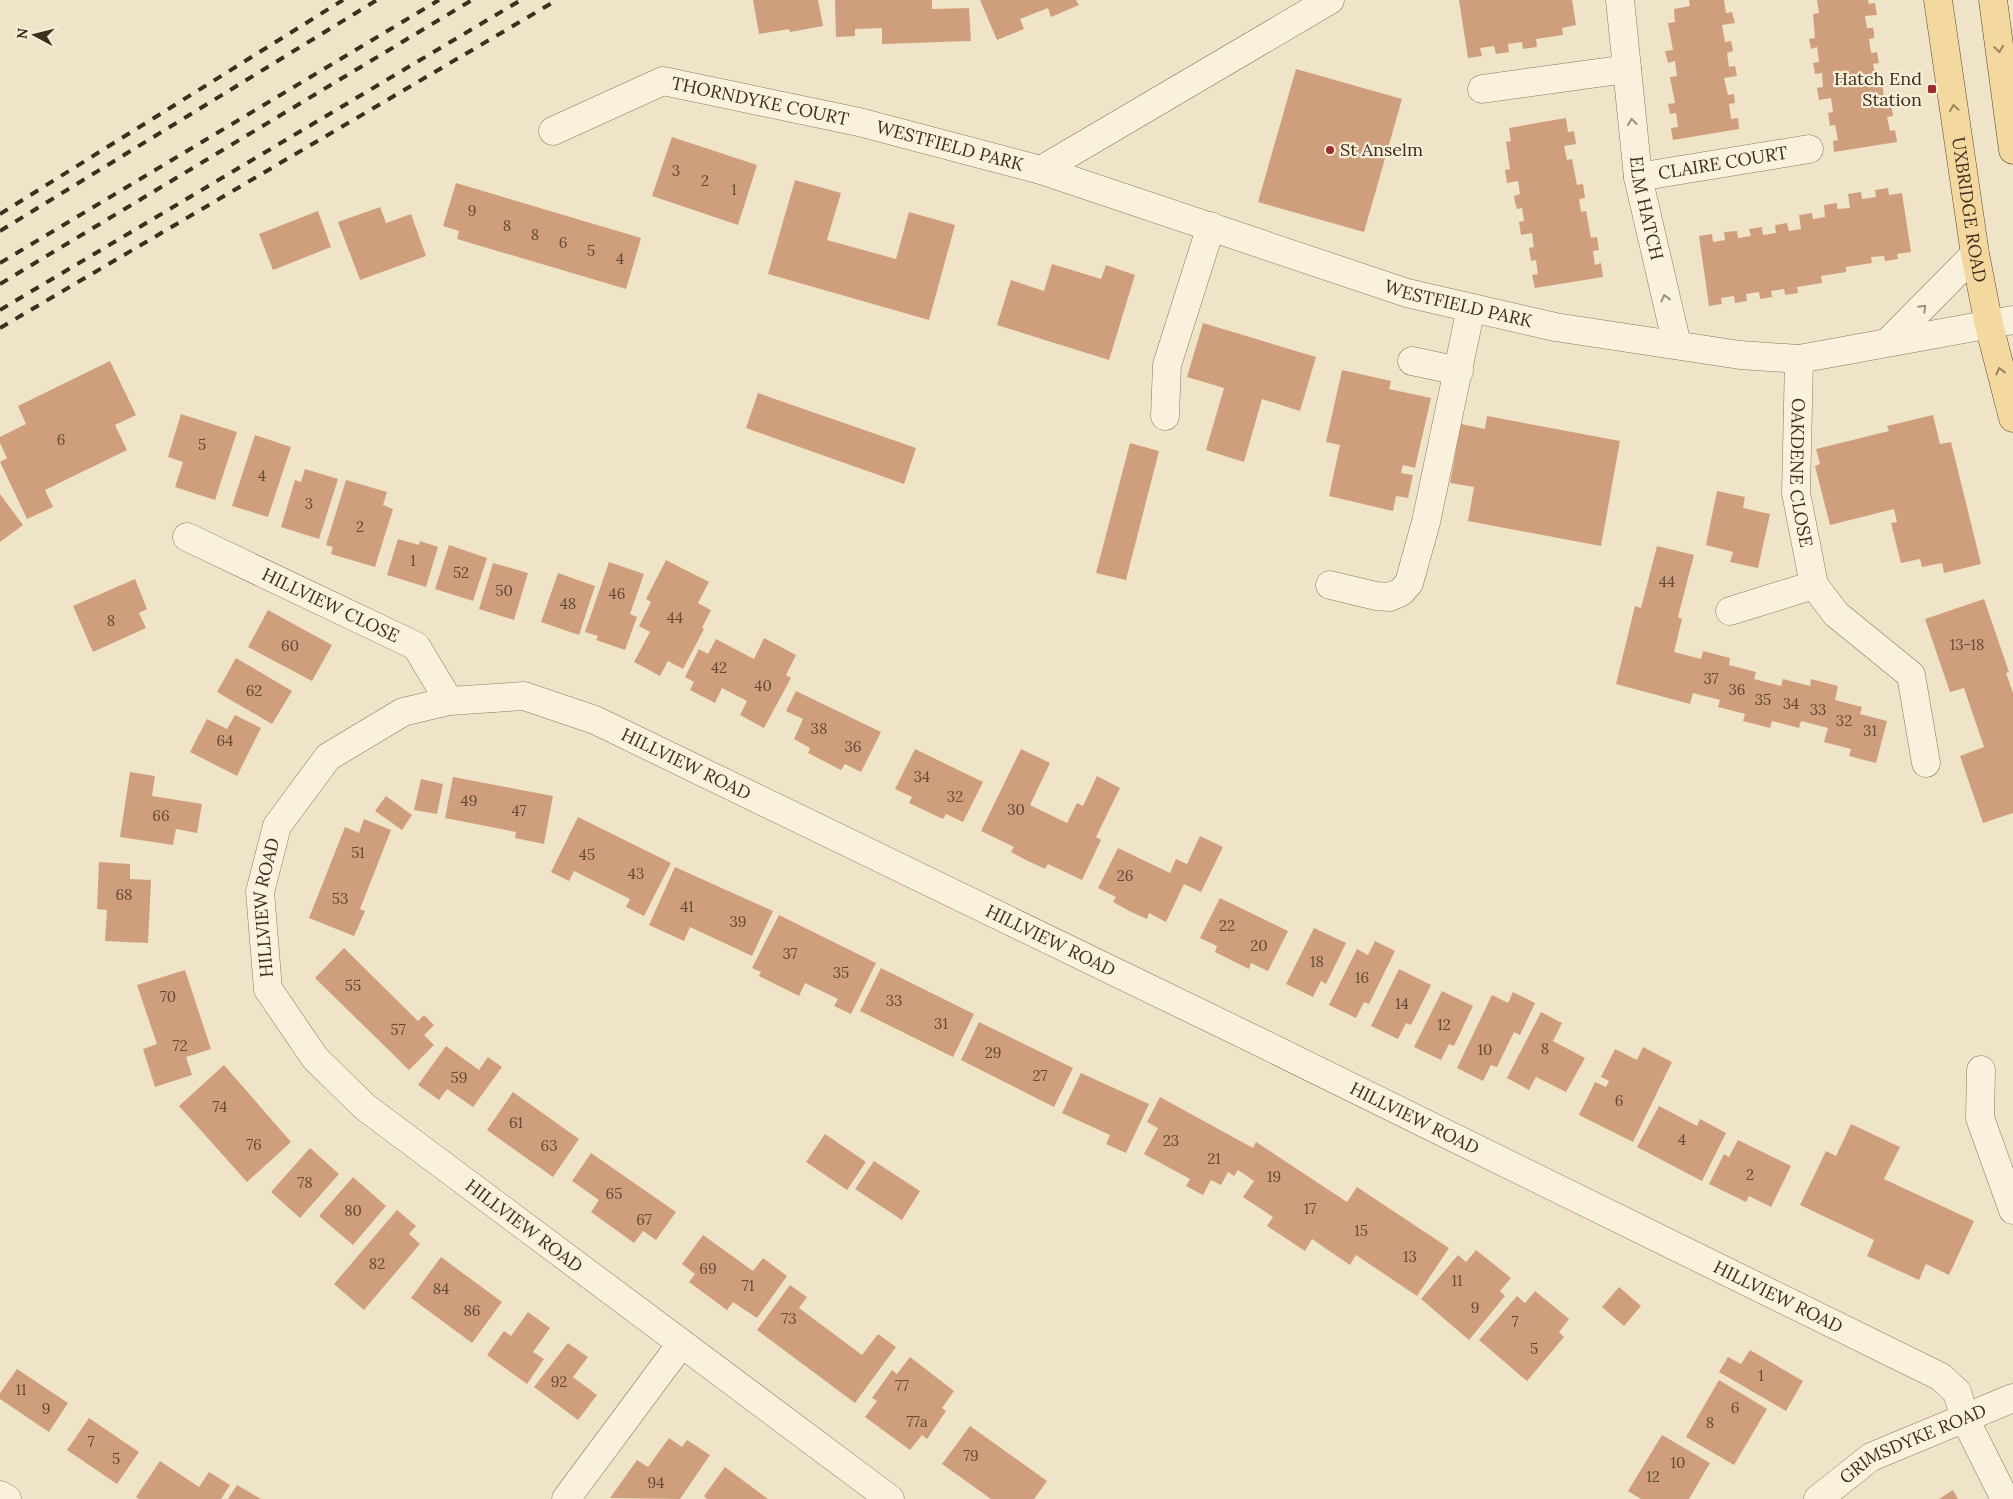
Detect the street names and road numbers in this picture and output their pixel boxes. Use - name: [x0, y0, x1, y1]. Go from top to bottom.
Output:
- street label: THORNDYKE COURT: [669, 71, 851, 131]
- street label: WESTFIELD PARK: [874, 115, 1027, 176]
- street label: UXBRIDGE ROAD: [1947, 135, 1992, 284]
- street label: CLAIRE COURT: [1656, 141, 1790, 185]
- street label: ELM HATCH: [1625, 155, 1669, 262]
- street label: WESTFIELD PARK: [1381, 274, 1536, 333]
- street label: OAKDENE CLOSE: [1785, 398, 1818, 549]
- street label: HILLVIEW CLOSE: [258, 562, 403, 647]
- street label: HILLVIEW ROAD: [618, 722, 755, 805]
- street label: HILLVIEW ROAD: [248, 835, 285, 978]
- street label: HILLVIEW ROAD: [982, 899, 1119, 981]
- street label: HILLVIEW ROAD: [1346, 1076, 1483, 1159]
- street label: HILLVIEW ROAD: [461, 1174, 588, 1277]
- street label: HILLVIEW ROAD: [1710, 1255, 1847, 1338]
- street label: GRIMSDYKE ROAD: [1835, 1398, 1989, 1489]

